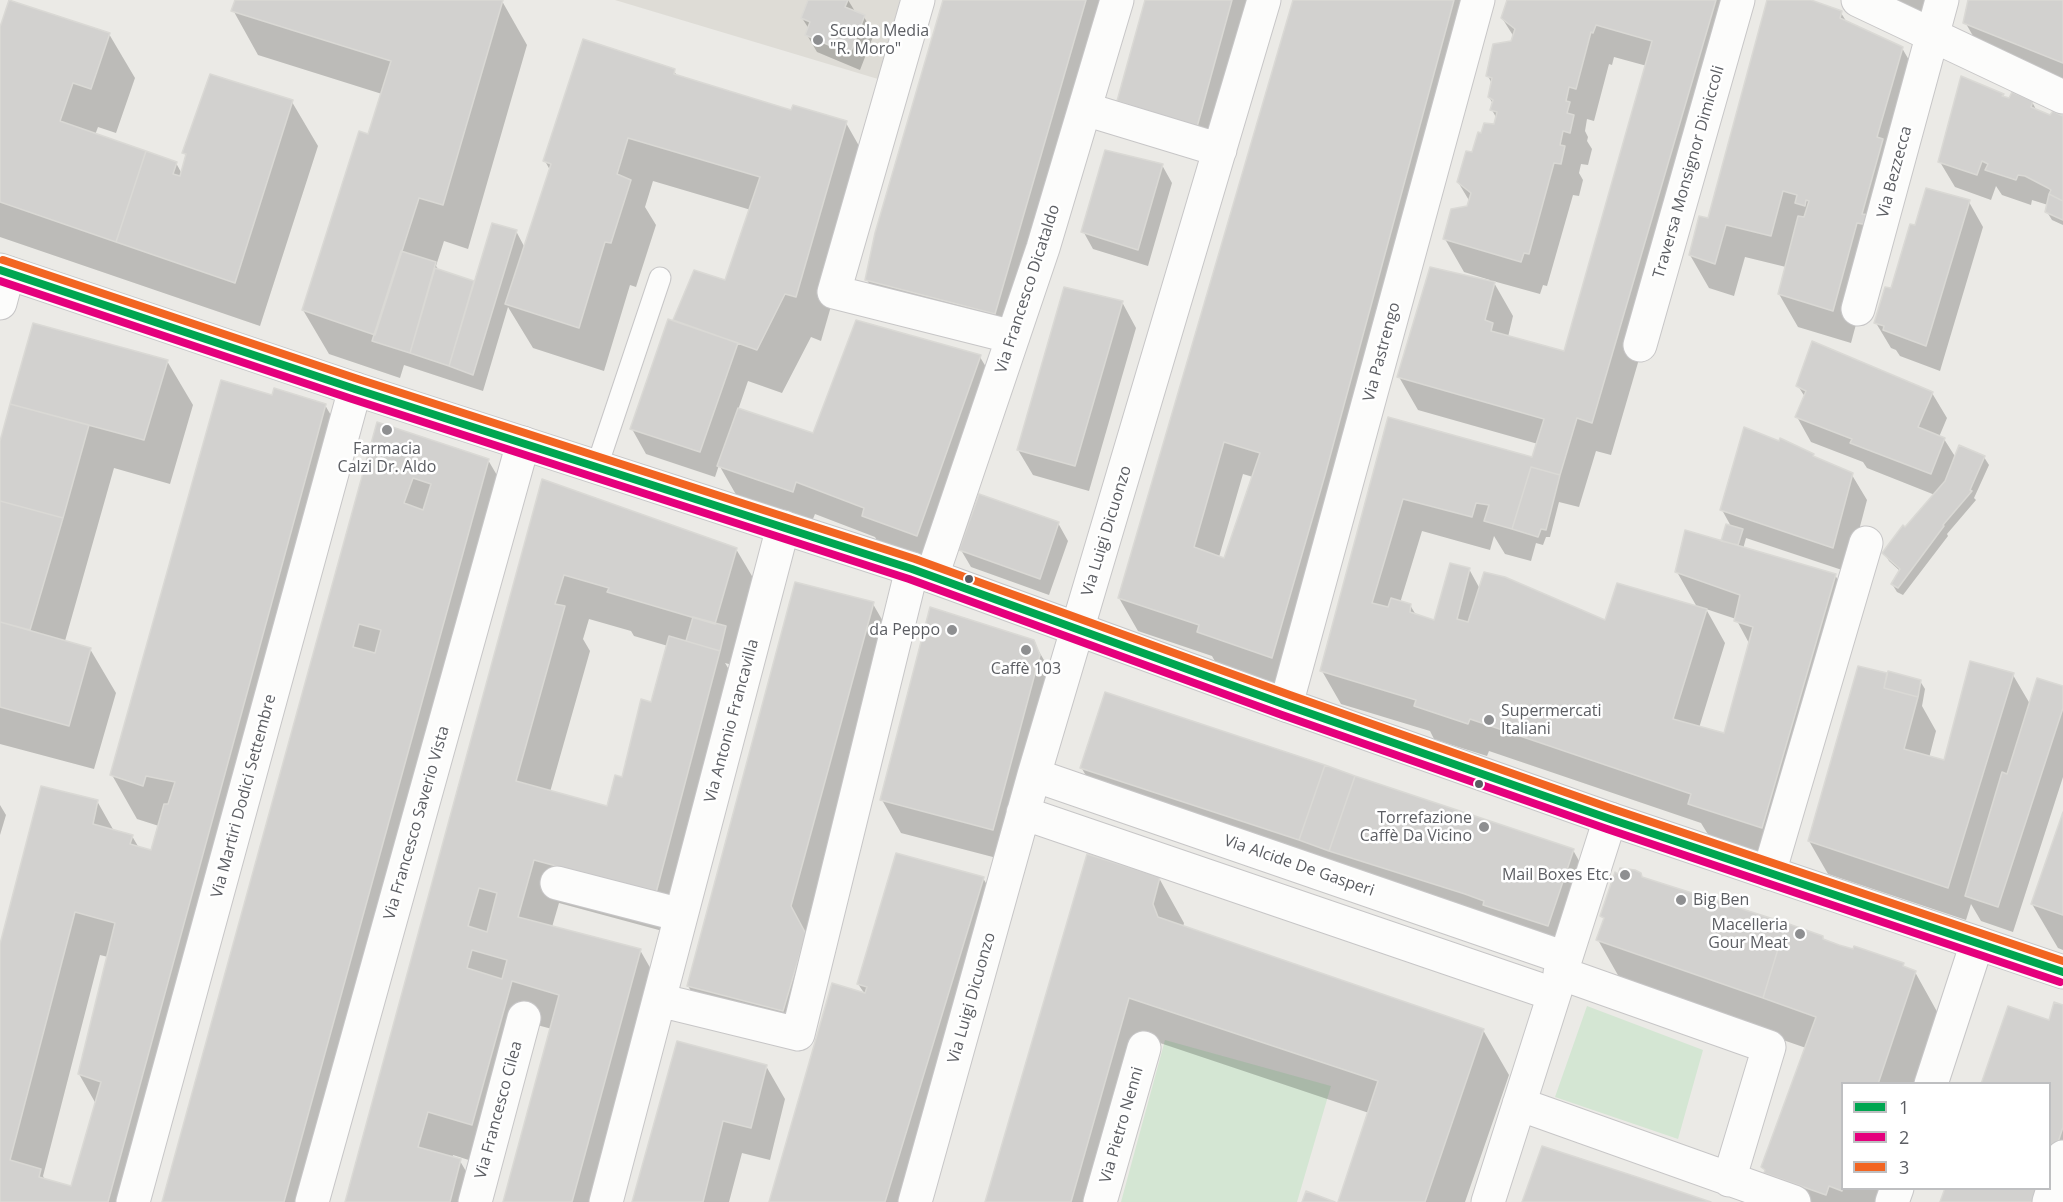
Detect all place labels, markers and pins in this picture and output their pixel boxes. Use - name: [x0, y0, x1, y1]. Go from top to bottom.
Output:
- place label: Scuola Media "R. Moro": [830, 21, 929, 59]
- marker: Scuola Media "R. Moro": [811, 33, 825, 47]
- marker: Farmacia Calzi Dr. Aldo: [380, 423, 394, 437]
- place label: Farmacia Calzi Dr. Aldo: [338, 439, 436, 477]
- unlabelled marker: [963, 573, 975, 585]
- place label: da Peppo: [869, 620, 940, 640]
- marker: da Peppo: [945, 623, 959, 637]
- marker: Caffè 103: [1019, 643, 1033, 657]
- place label: Caffè 103: [991, 659, 1061, 679]
- place label: Supermercati Italiani: [1501, 701, 1602, 739]
- marker: Supermercati Italiani: [1482, 713, 1496, 727]
- unlabelled marker: [1473, 778, 1485, 790]
- place label: Torrefazione Caffè Da Vicino: [1360, 808, 1472, 846]
- marker: Torrefazione Caffè Da Vicino: [1477, 820, 1491, 834]
- place label: Mail Boxes Etc.: [1502, 865, 1613, 885]
- marker: Mail Boxes Etc.: [1618, 868, 1632, 882]
- place label: Big Ben: [1693, 890, 1749, 910]
- marker: Big Ben: [1674, 893, 1688, 907]
- place label: Macelleria Gour Meat: [1708, 915, 1788, 953]
- marker: Macelleria Gour Meat: [1793, 927, 1807, 941]

